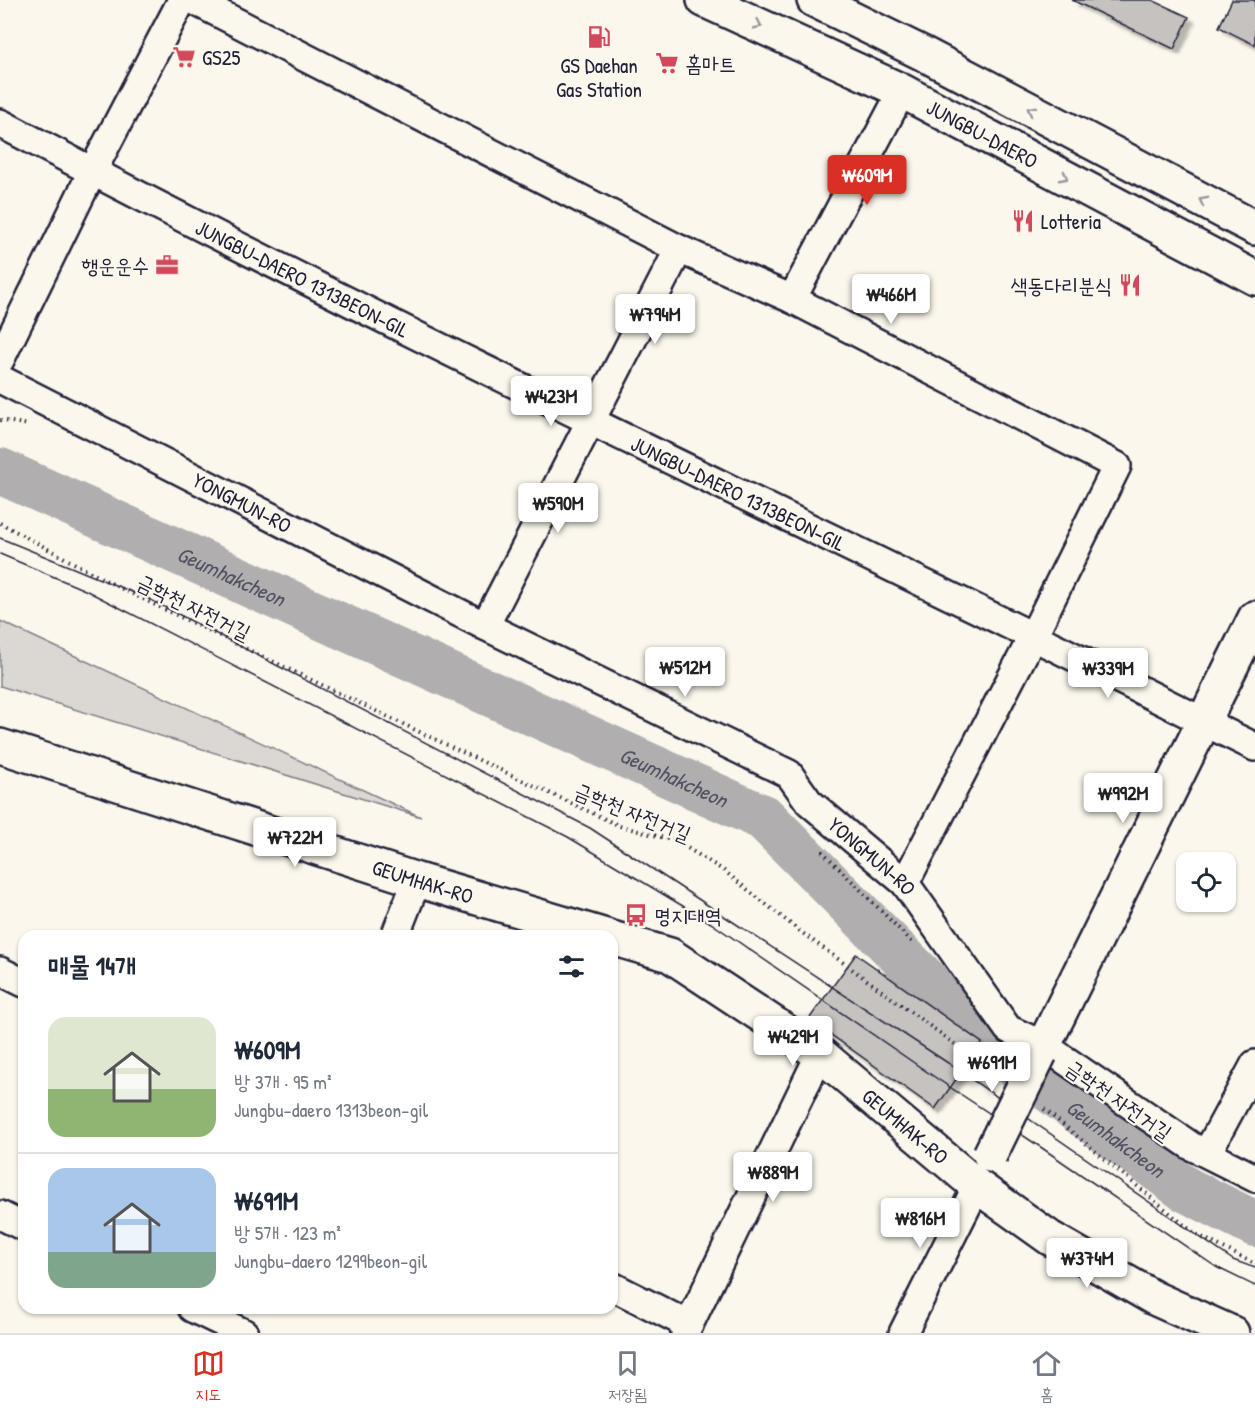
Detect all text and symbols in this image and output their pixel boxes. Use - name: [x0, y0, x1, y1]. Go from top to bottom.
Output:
- one-way arrow: [751, 17, 762, 29]
- fuel station icon: GS Daehan Gas Station: [586, 24, 612, 50]
- place label: GS25: [202, 43, 241, 72]
- supermarket icon: GS25: [171, 44, 197, 70]
- place label: 홈마트: [685, 49, 736, 78]
- supermarket icon: 홈마트: [654, 50, 680, 76]
- place label: GS Daehan Gas Station: [556, 51, 642, 104]
- street label: JUNGBU-DAERO: [922, 92, 1043, 175]
- one-way arrow: [1026, 106, 1037, 117]
- pin: ₩609M: [825, 155, 909, 206]
- text: ₩609M: [841, 161, 893, 188]
- one-way arrow: [1057, 170, 1068, 181]
- one-way arrow: [1199, 197, 1210, 208]
- place label: Lotteria: [1041, 207, 1101, 236]
- restaurant icon: Lotteria: [1010, 208, 1036, 234]
- street label: JUNGBU-DAERO 1313BEON-GIL: [191, 212, 414, 344]
- place label: 행운운수: [81, 251, 149, 280]
- office icon: 행운운수: [154, 252, 180, 278]
- place label: 색동다리분식: [1011, 271, 1112, 300]
- restaurant icon: 색동다리분식: [1117, 272, 1143, 298]
- pin: ₩466M: [849, 274, 933, 325]
- text: ₩466M: [866, 280, 916, 307]
- pin: ₩794M: [613, 294, 697, 345]
- text: ₩794M: [629, 300, 681, 327]
- pin: ₩423M: [509, 376, 593, 427]
- text: ₩423M: [525, 382, 577, 409]
- street label: JUNGBU-DAERO 1313BEON-GIL: [626, 429, 851, 558]
- street label: YONGMUN-RO: [188, 465, 297, 540]
- pin: ₩590M: [516, 483, 600, 534]
- text: ₩590M: [532, 489, 584, 516]
- water label: Geumhakcheon: [172, 538, 292, 614]
- street label: 금학천 자전거길: [132, 567, 256, 647]
- pin: ₩512M: [643, 647, 727, 698]
- pin: ₩339M: [1066, 648, 1150, 699]
- text: ₩512M: [659, 653, 711, 680]
- text: ₩339M: [1082, 654, 1134, 681]
- water label: Geumhakcheon: [615, 739, 734, 815]
- pin: ₩992M: [1081, 773, 1165, 824]
- street label: 금학천 자전거길: [570, 775, 696, 849]
- text: ₩992M: [1098, 779, 1148, 806]
- street label: YONGMUN-RO: [822, 810, 923, 901]
- pin: ₩722M: [253, 817, 337, 868]
- text: ₩722M: [267, 823, 323, 850]
- street label: GEUMHAK-RO: [369, 852, 477, 910]
- map controls: [1176, 852, 1236, 912]
- button: locate: [1176, 852, 1236, 912]
- place label: 명지대역: [654, 901, 722, 930]
- bus stop icon: 명지대역: [623, 902, 649, 928]
- text: 매물 14개: [48, 948, 136, 983]
- icon: filters: [555, 950, 588, 983]
- pin: ₩429M: [751, 1016, 835, 1067]
- text: ₩429M: [768, 1022, 818, 1049]
- text: ₩609M: [234, 1032, 300, 1067]
- icon: home: [96, 1041, 168, 1113]
- pin: ₩691M: [950, 1042, 1034, 1093]
- text: ₩691M: [967, 1048, 1017, 1075]
- street label: 금학천 자전거길: [1060, 1053, 1178, 1147]
- text: 방 3개 · 95 m²: [234, 1068, 332, 1095]
- street label: GEUMHAK-RO: [856, 1081, 955, 1171]
- water label: Geumhakcheon: [1060, 1092, 1173, 1186]
- text: Jungbu-daero 1313beon-gil: [234, 1096, 428, 1123]
- pin: ₩889M: [731, 1152, 815, 1203]
- text: ₩889M: [747, 1158, 799, 1185]
- text: ₩691M: [234, 1183, 298, 1218]
- icon: home: [96, 1192, 168, 1264]
- pin: ₩816M: [878, 1198, 962, 1249]
- text: ₩816M: [895, 1204, 945, 1231]
- text: 방 5개 · 123 m²: [234, 1219, 341, 1246]
- pin: ₩374M: [1045, 1238, 1129, 1289]
- text: ₩374M: [1060, 1244, 1114, 1271]
- text: Jungbu-daero 1299beon-gil: [234, 1247, 427, 1274]
- tab: 지도: [192, 1347, 225, 1405]
- tab: 저장됨: [608, 1347, 647, 1405]
- tab: 홈: [1030, 1347, 1063, 1405]

